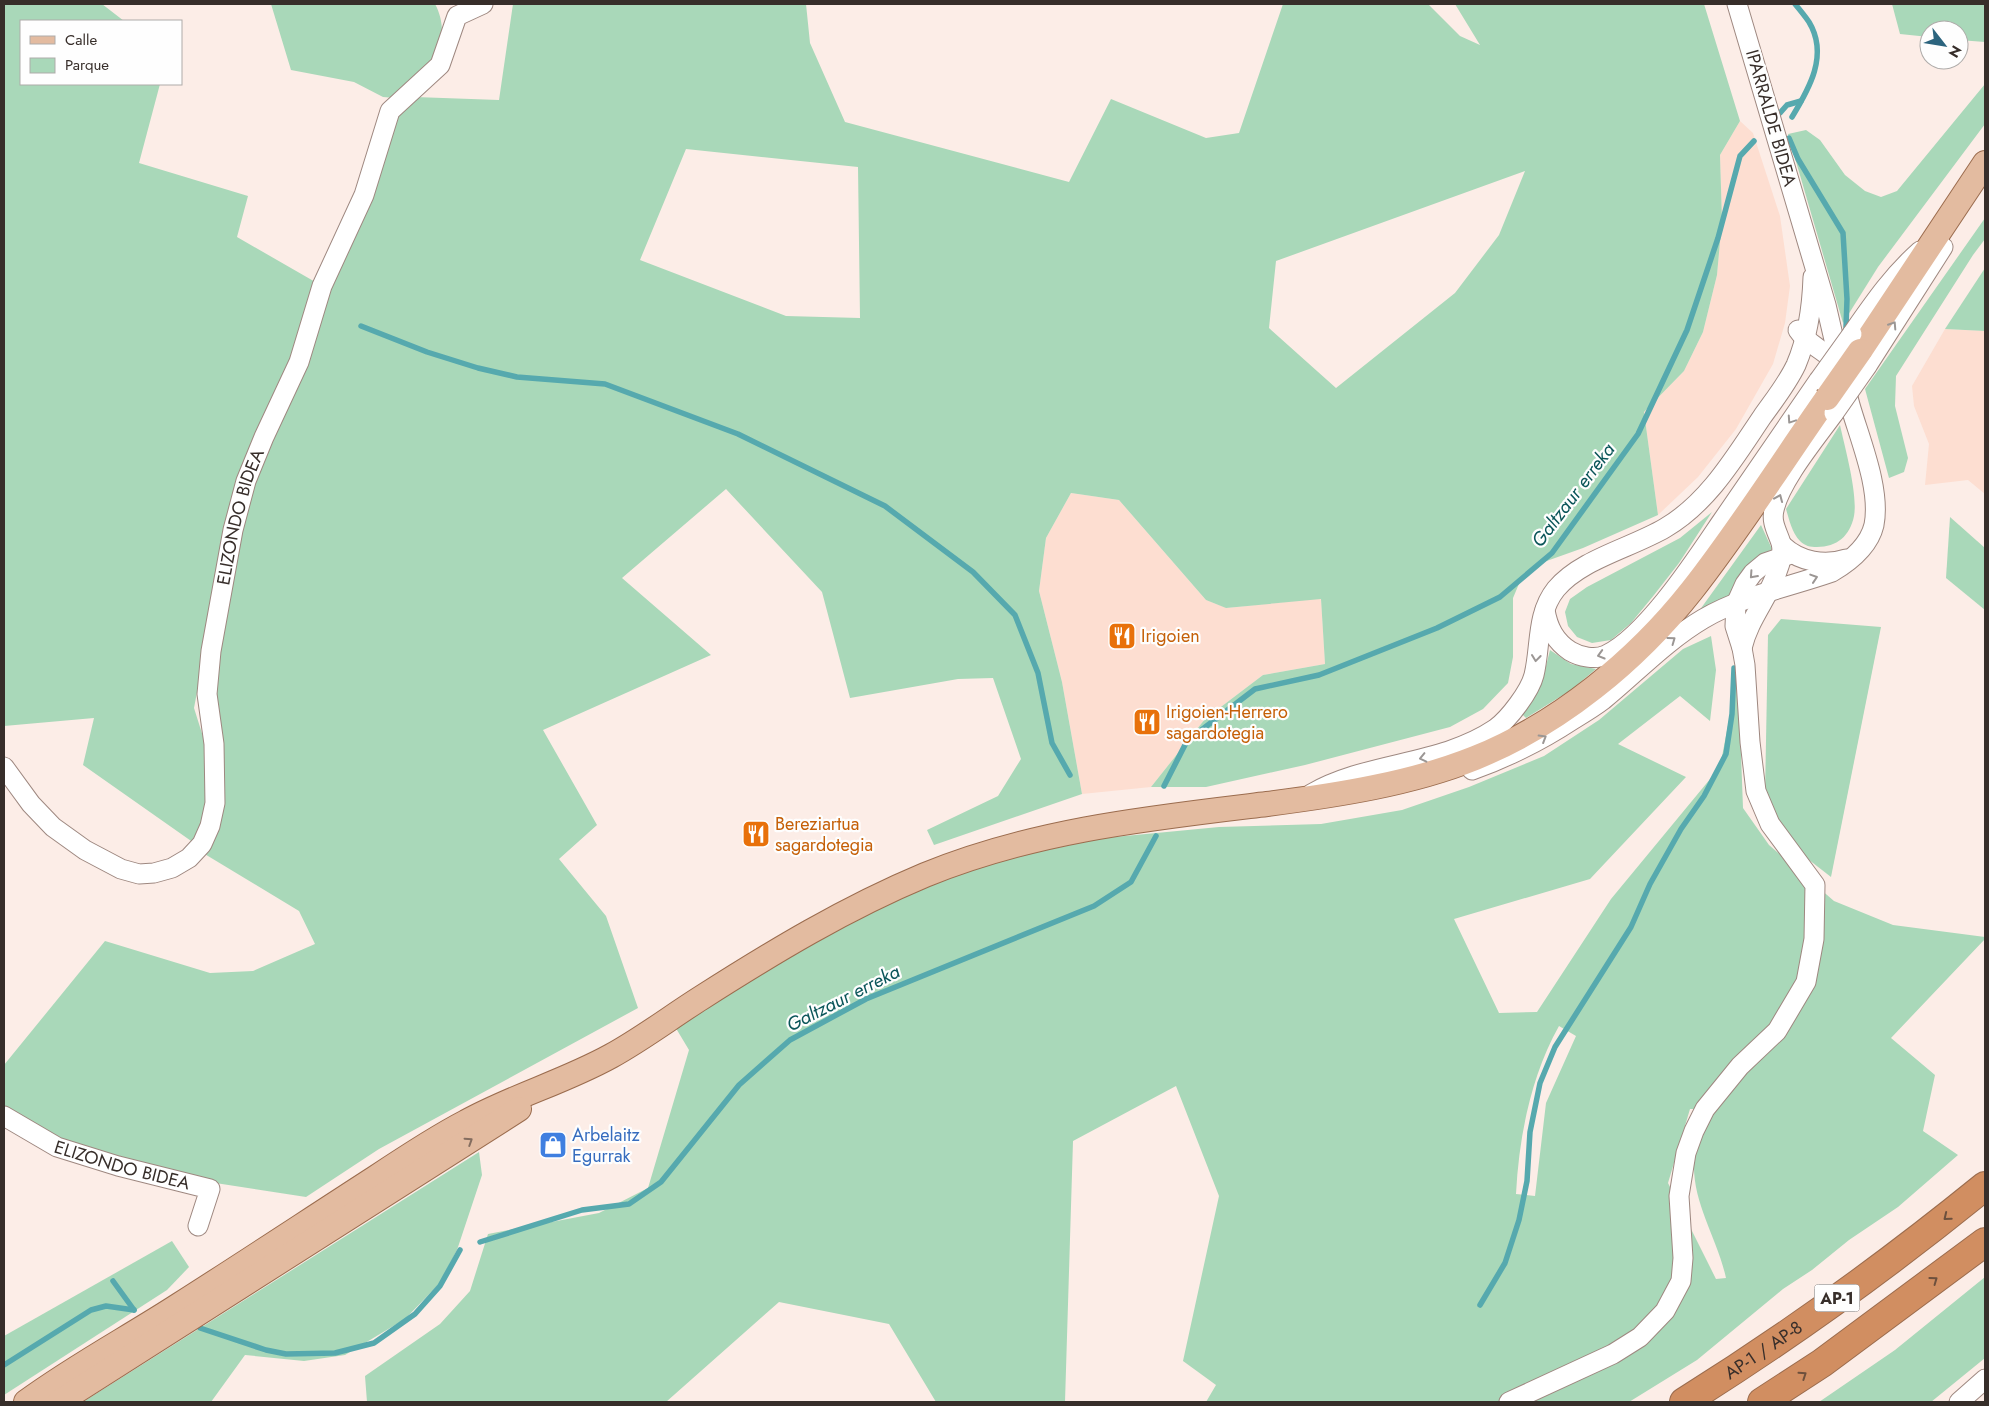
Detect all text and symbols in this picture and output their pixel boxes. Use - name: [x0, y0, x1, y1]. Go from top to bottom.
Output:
- legend: [20, 20, 182, 85]
- north arrow: [1919, 20, 1969, 70]
- text: Calle: [65, 29, 97, 51]
- text: N: [1944, 42, 1967, 62]
- street label: IPARRALDE BIDEA: [1739, 47, 1803, 189]
- text: Parque: [65, 54, 109, 76]
- one-way arrow: [1887, 321, 1896, 330]
- one-way arrow: [1788, 415, 1797, 424]
- water label: Galtzaur erreka: [1525, 437, 1621, 553]
- street label: ELIZONDO BIDEA: [210, 445, 271, 587]
- one-way arrow: [1772, 494, 1783, 503]
- one-way arrow: [1750, 569, 1759, 578]
- one-way arrow: [1809, 574, 1817, 584]
- restaurant icon: Irigoien: [1107, 621, 1137, 651]
- place label: Irigoien: [1141, 623, 1200, 649]
- one-way arrow: [1666, 638, 1675, 646]
- one-way arrow: [1597, 649, 1606, 660]
- one-way arrow: [1531, 654, 1542, 662]
- place label: Irigoien-Herrero sagardotegia: [1166, 699, 1288, 746]
- restaurant icon: Irigoien-Herrero sagardotegia: [1132, 707, 1162, 737]
- one-way arrow: [1537, 735, 1546, 745]
- one-way arrow: [1418, 752, 1427, 763]
- place label: Bereziartua sagardotegia: [775, 811, 873, 858]
- restaurant icon: Bereziartua sagardotegia: [741, 819, 771, 849]
- water label: Galtzaur erreka: [782, 958, 905, 1038]
- place label: Arbelaitz Egurrak: [572, 1122, 640, 1169]
- shop icon: Arbelaitz Egurrak: [538, 1130, 568, 1160]
- street label: ELIZONDO BIDEA: [51, 1134, 193, 1197]
- one-way arrow: [464, 1138, 473, 1148]
- one-way arrow: [1944, 1211, 1953, 1219]
- one-way arrow: [1928, 1277, 1937, 1285]
- road number: AP-1: [1814, 1285, 1860, 1312]
- street label: AP-1 / AP-8: [1719, 1314, 1808, 1386]
- one-way arrow: [1797, 1372, 1807, 1381]

